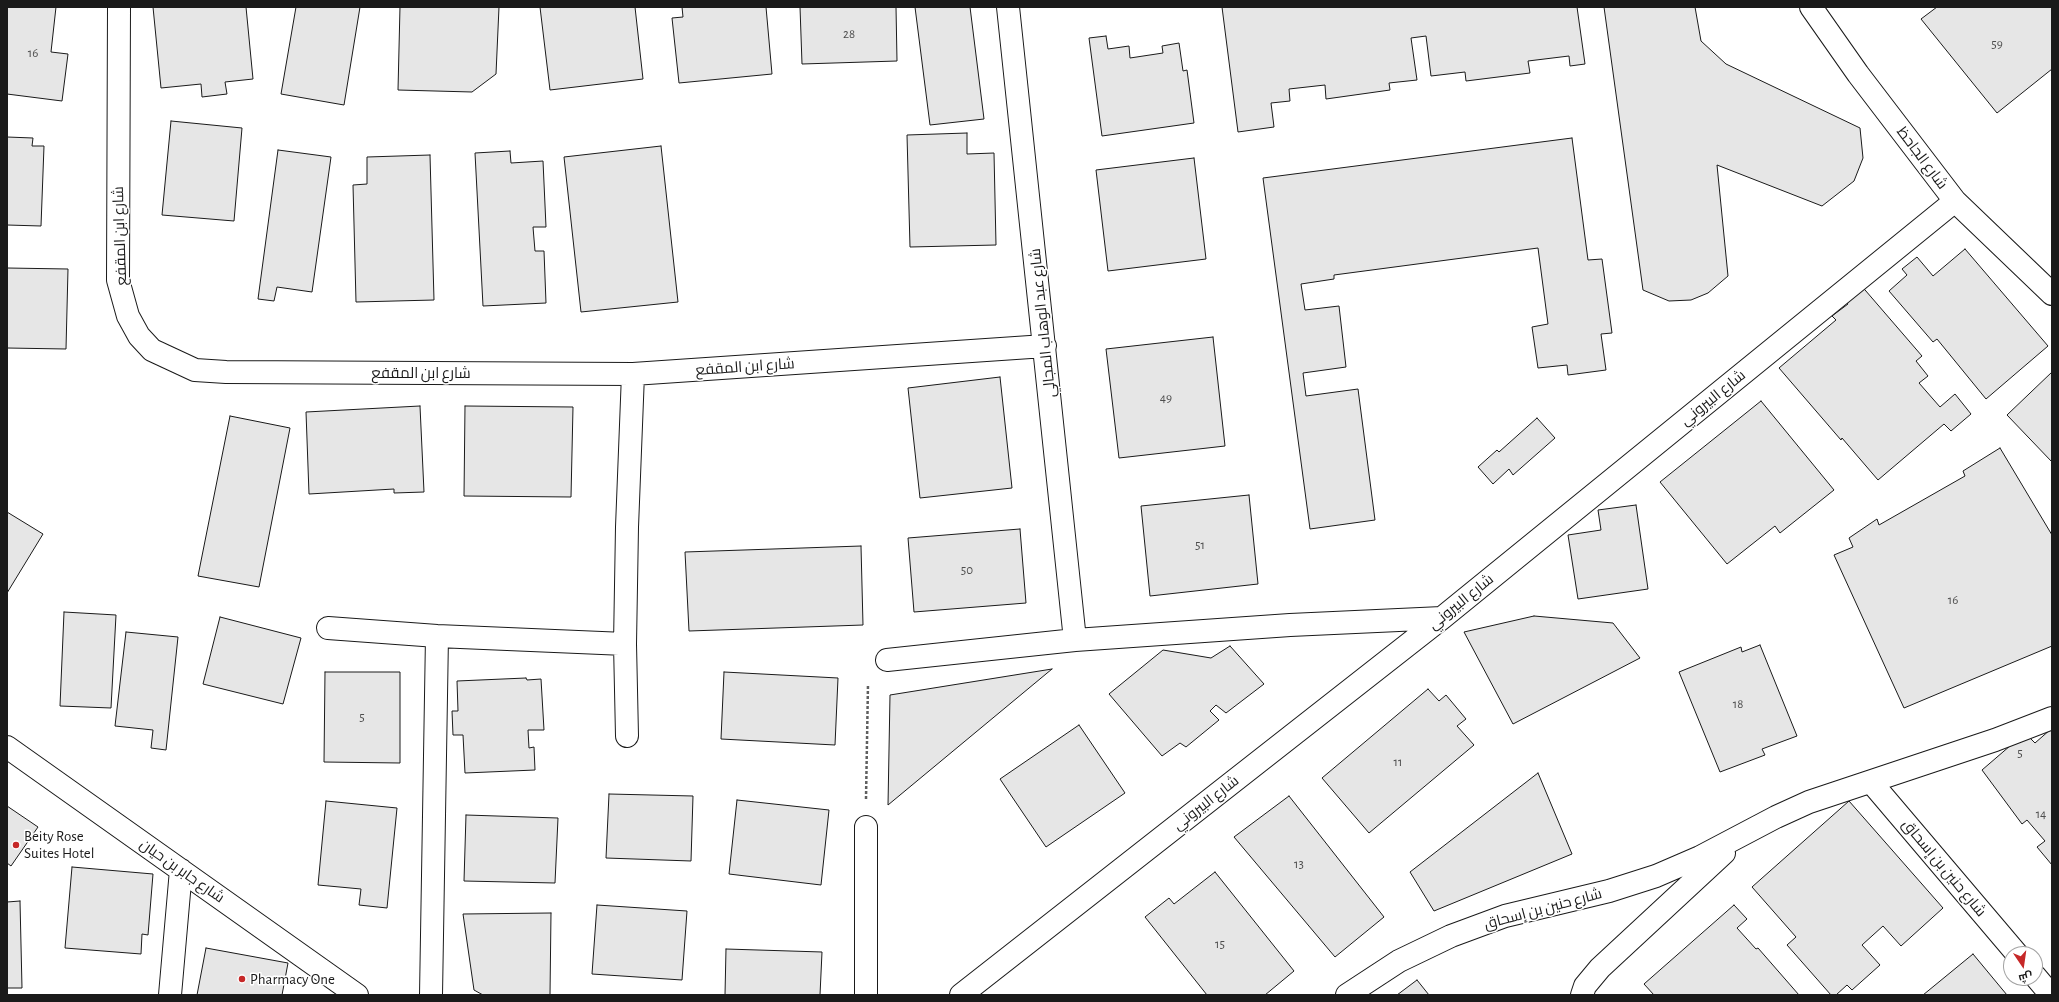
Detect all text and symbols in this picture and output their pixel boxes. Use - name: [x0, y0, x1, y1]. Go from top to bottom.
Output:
- house number: 28: [843, 26, 855, 42]
- house number: 59: [1991, 36, 2003, 52]
- house number: 16: [28, 45, 38, 61]
- street label: شارع الجاحظ: [1893, 123, 1951, 193]
- street label: شارع ابن المقفع: [109, 186, 131, 286]
- street label: شارع عبد الوهاب المجالي: [1026, 248, 1060, 398]
- street label: شارع ابن المقفع: [695, 355, 795, 379]
- street label: شارع ابن المقفع: [371, 364, 471, 382]
- street label: شارع البيروني: [1677, 366, 1749, 430]
- house number: 49: [1160, 390, 1172, 406]
- house number: 51: [1195, 537, 1205, 553]
- house number: 50: [961, 562, 973, 578]
- street label: شارع البيروني: [1425, 570, 1497, 634]
- house number: 16: [1948, 592, 1958, 608]
- house number: 18: [1733, 696, 1743, 712]
- house number: 5: [359, 709, 365, 725]
- house number: 5: [2017, 745, 2023, 761]
- house number: 11: [1394, 754, 1402, 770]
- street label: شارع البيروني: [1170, 772, 1242, 834]
- house number: 14: [2036, 806, 2046, 822]
- street label: شارع حنين بن إسحاق: [1898, 816, 1990, 920]
- place label: Beity Rose Suites Hotel: [24, 827, 94, 862]
- street label: شارع جابر بن حيان: [136, 835, 228, 907]
- marker: Beity Rose Suites Hotel: [11, 840, 21, 850]
- house number: 13: [1294, 856, 1304, 872]
- street label: شارع حنين بن إسحاق: [1482, 885, 1604, 933]
- house number: 15: [1215, 936, 1225, 952]
- north arrow: [2003, 946, 2043, 986]
- place label: Pharmacy One: [250, 970, 335, 988]
- text: ش: [2017, 970, 2034, 984]
- marker: Pharmacy One: [237, 974, 247, 984]

